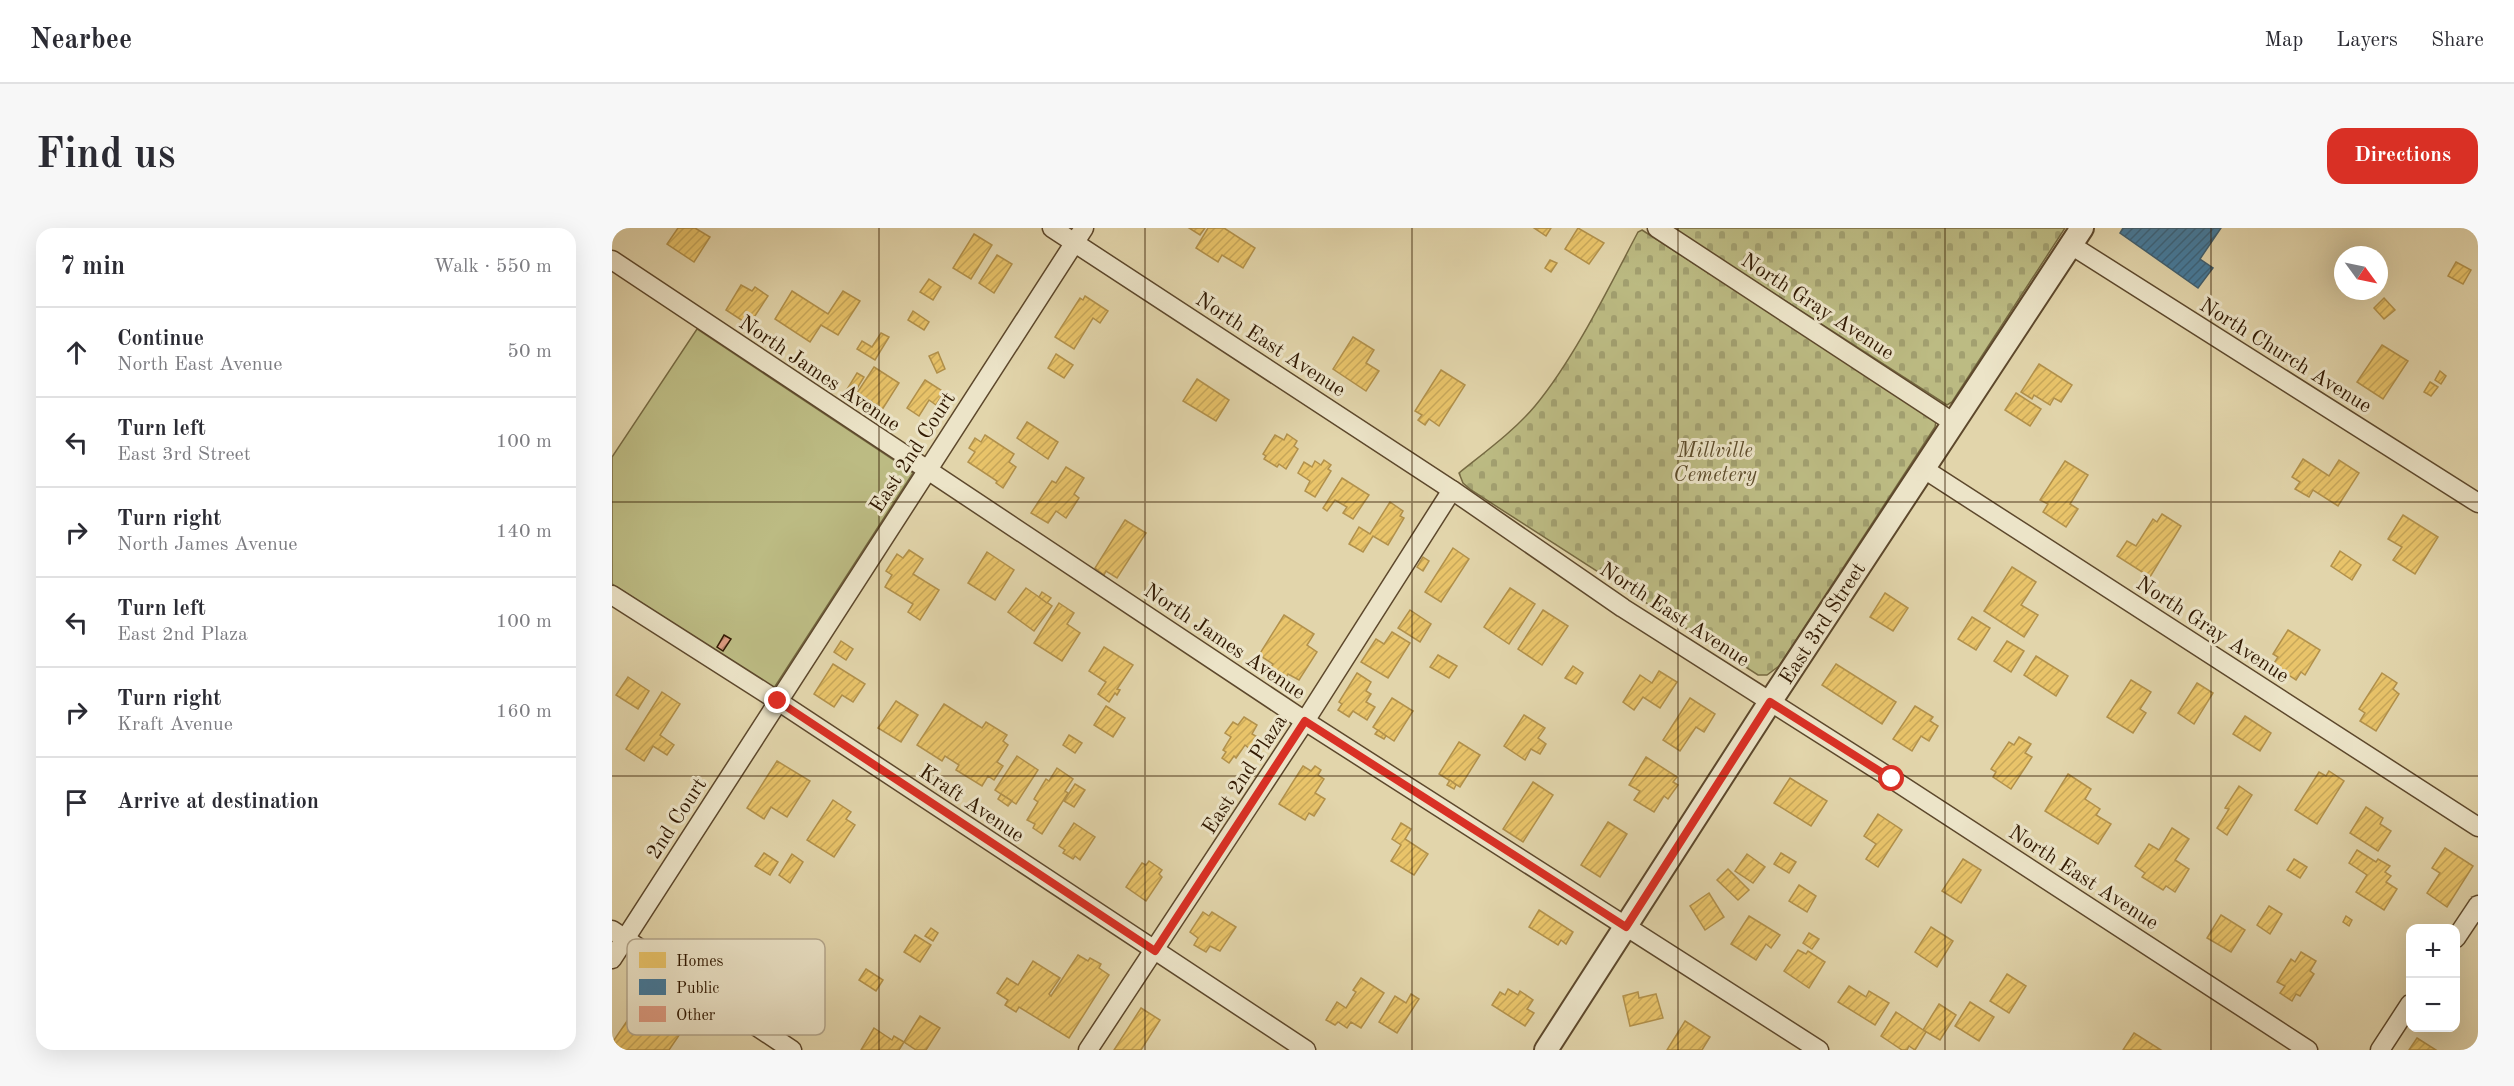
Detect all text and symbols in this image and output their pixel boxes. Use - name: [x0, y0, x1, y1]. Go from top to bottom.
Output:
- text: Nearbee: [30, 27, 132, 55]
- text: Map: [2264, 30, 2303, 51]
- text: Layers: [2336, 30, 2398, 51]
- text: Share: [2431, 30, 2484, 51]
- button: Directions: [2327, 128, 2478, 184]
- text: Find us: [36, 135, 175, 177]
- north arrow: [2334, 246, 2388, 300]
- street label: North Gray Avenue: [1737, 250, 1897, 364]
- text: 7 min: [60, 254, 125, 280]
- text: Walk · 550 m: [433, 257, 552, 277]
- street label: North East Avenue: [1192, 289, 1349, 401]
- street label: North Church Avenue: [2196, 295, 2375, 418]
- street label: North James Avenue: [735, 313, 904, 436]
- text: Continue: [117, 328, 204, 350]
- icon: ahead: [60, 336, 93, 369]
- text: 50 m: [507, 342, 552, 362]
- text: North East Avenue: [117, 355, 282, 375]
- street label: East 2nd Court: [867, 389, 960, 517]
- text: Turn left: [117, 418, 206, 440]
- icon: left: [60, 426, 93, 459]
- text: 100 m: [496, 432, 552, 452]
- park label: Millville Cemetery: [1673, 441, 1757, 486]
- text: East 3rd Street: [117, 445, 251, 465]
- text: Turn right: [117, 508, 221, 530]
- icon: right: [60, 516, 93, 549]
- text: 140 m: [496, 522, 552, 542]
- text: North James Avenue: [117, 535, 298, 555]
- street label: North East Avenue: [1596, 559, 1753, 671]
- street label: East 3rd Street: [1776, 559, 1870, 688]
- street label: North Gray Avenue: [2132, 573, 2292, 687]
- street label: North James Avenue: [1140, 581, 1309, 704]
- text: Turn left: [117, 598, 206, 620]
- icon: left: [60, 606, 93, 639]
- text: 100 m: [496, 612, 552, 632]
- text: East 2nd Plaza: [117, 625, 248, 645]
- route end: [764, 687, 790, 713]
- text: Turn right: [117, 688, 221, 710]
- icon: right: [60, 696, 93, 729]
- text: 160 m: [496, 702, 552, 722]
- street label: East 2nd Plaza: [1199, 711, 1292, 838]
- text: Kraft Avenue: [117, 715, 233, 735]
- street label: Kraft Avenue: [915, 762, 1027, 847]
- route start: [1878, 765, 1904, 791]
- street label: 2nd Court: [643, 775, 711, 863]
- icon: arrive: [60, 786, 93, 819]
- text: Arrive at destination: [117, 791, 319, 813]
- street label: North East Avenue: [2005, 822, 2162, 934]
- map controls: [2406, 924, 2460, 1032]
- button: +: [2406, 924, 2460, 978]
- legend: [627, 939, 825, 1035]
- text: Homes: [676, 954, 724, 970]
- button: −: [2406, 978, 2460, 1032]
- text: Public: [676, 981, 719, 997]
- text: Other: [676, 1008, 716, 1024]

